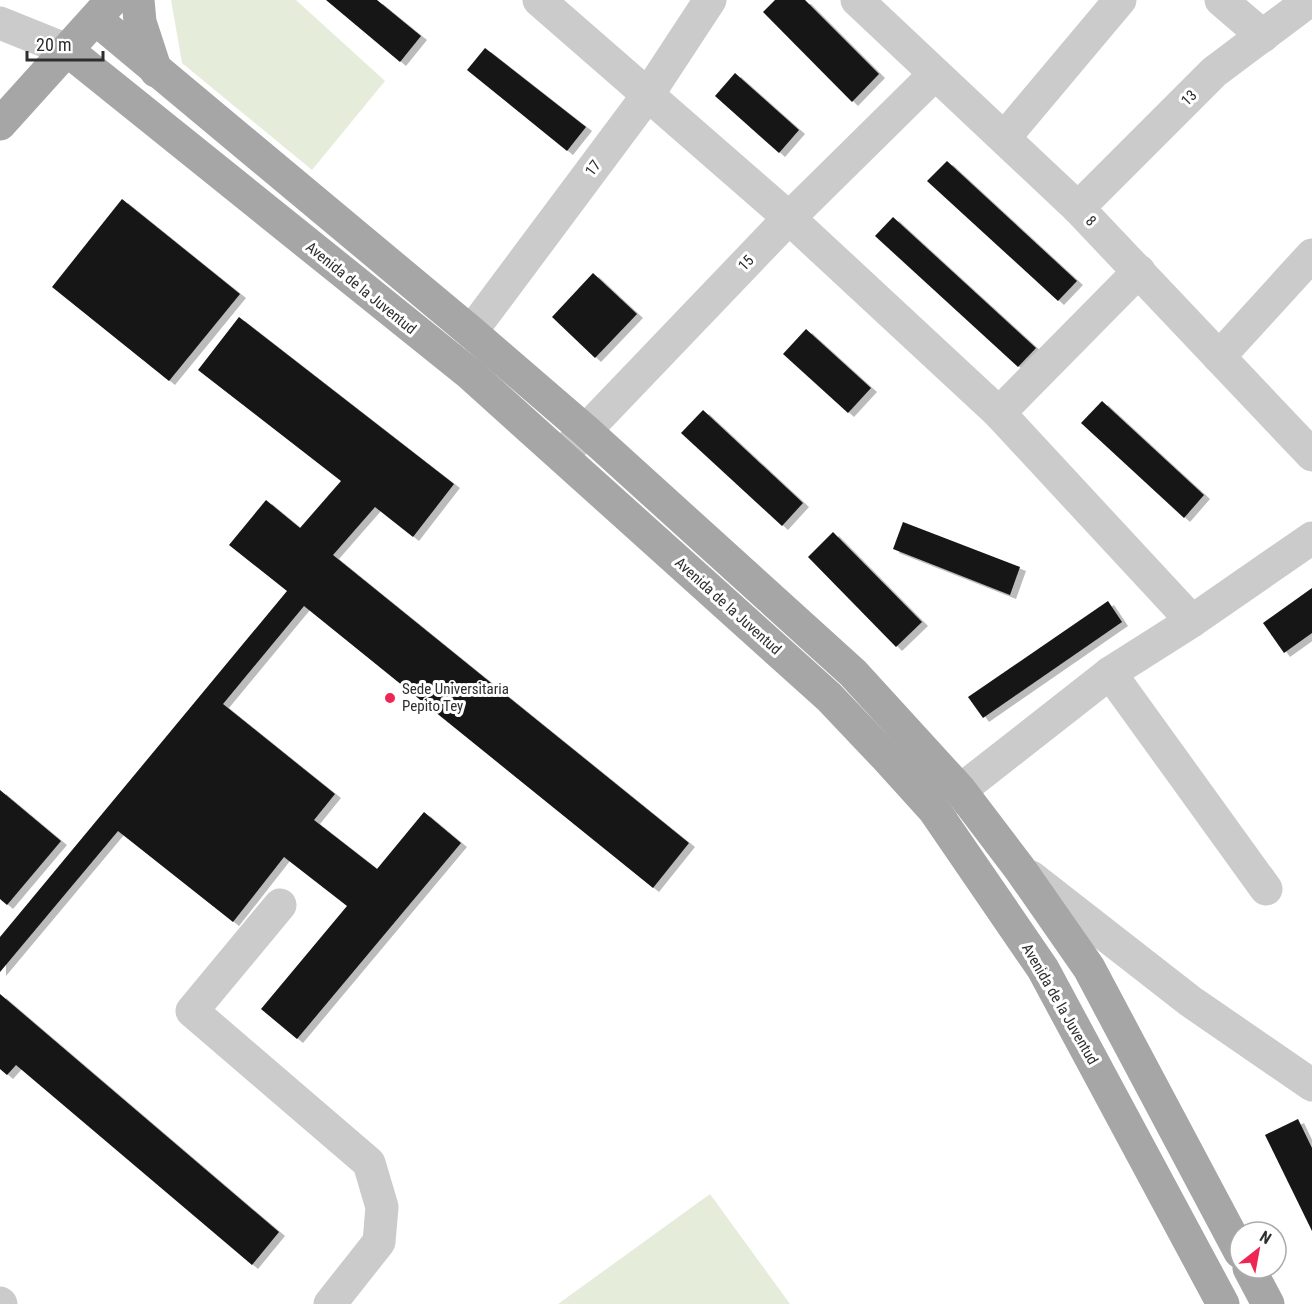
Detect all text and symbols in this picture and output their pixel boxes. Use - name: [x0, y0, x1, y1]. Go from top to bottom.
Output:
- scale bar: [27, 24, 104, 62]
- text: 20 m: [36, 34, 71, 55]
- street label: 13: [1177, 86, 1201, 110]
- street label: 17: [581, 157, 605, 179]
- street label: 8: [1082, 212, 1100, 230]
- street label: Avenida de la Juventud: [302, 238, 420, 338]
- street label: 15: [734, 251, 758, 275]
- street label: Avenida de la Juventud: [671, 554, 785, 658]
- place label: Sede Universitaria Pepito Tey: [402, 680, 509, 715]
- marker: Sede Universitaria Pepito Tey: [383, 691, 397, 705]
- street label: Avenida de la Juventud: [1018, 940, 1102, 1068]
- north arrow: [1228, 1220, 1288, 1280]
- text: N: [1256, 1227, 1275, 1248]

